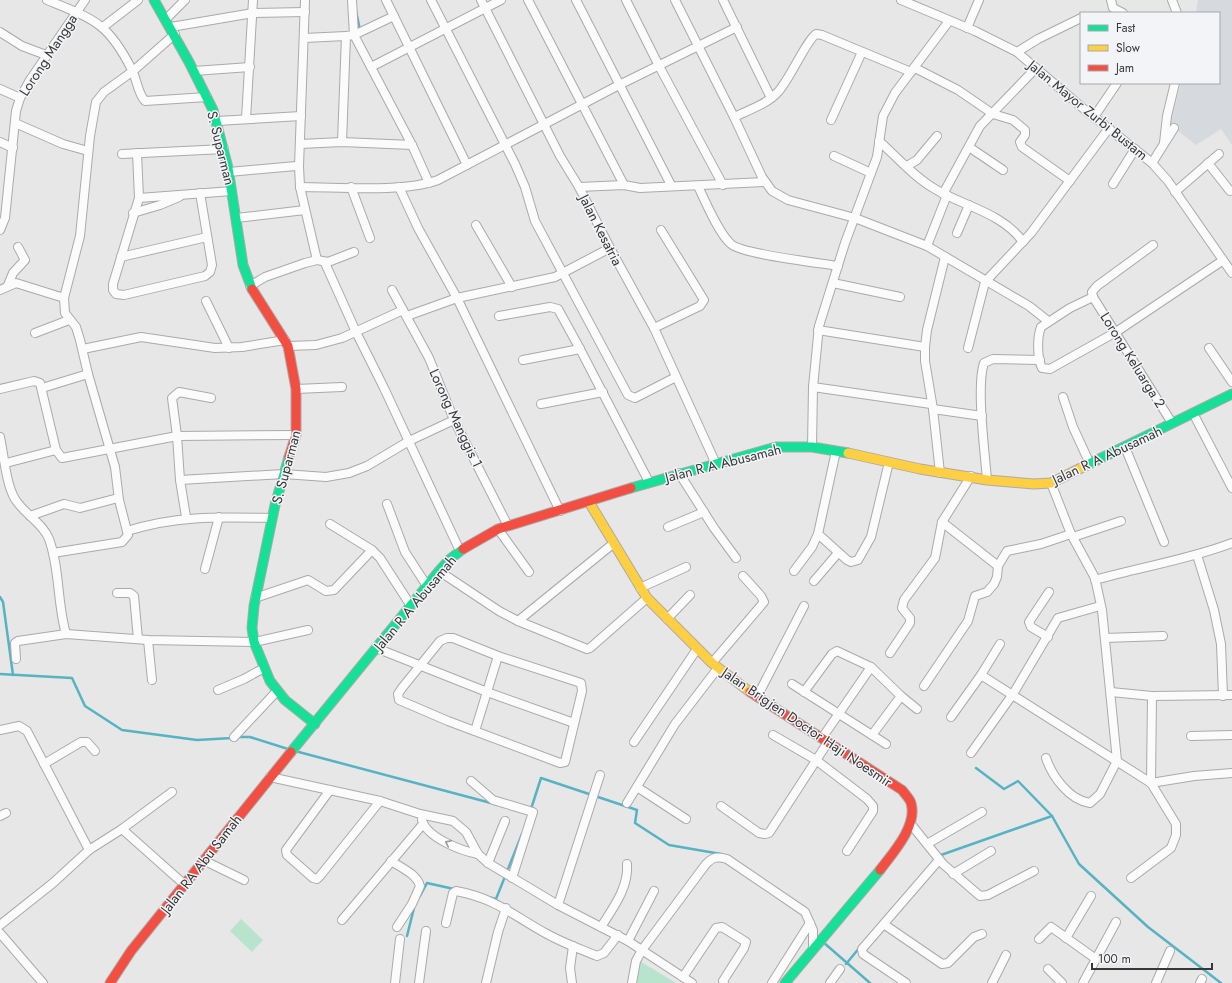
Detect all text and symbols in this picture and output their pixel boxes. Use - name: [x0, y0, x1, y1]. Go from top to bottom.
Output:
- street label: Lorong Mangga: [14, 10, 82, 100]
- legend: [1080, 12, 1220, 84]
- text: Fast: [1116, 19, 1135, 37]
- text: Slow: [1116, 39, 1141, 57]
- street label: Jalan Mayor Zurbi Bustam: [1022, 54, 1152, 165]
- text: Jam: [1114, 59, 1134, 77]
- street label: S. Suparman: [202, 109, 240, 187]
- street label: Jalan Kesatria: [574, 189, 627, 269]
- street label: Lorong Keluarga 2: [1096, 308, 1170, 412]
- street label: Lorong Manggis 1: [424, 365, 488, 471]
- street label: Jalan R A Abusamah: [1047, 421, 1165, 490]
- street label: S. Suparman: [267, 428, 305, 506]
- street label: Jalan R A Abusamah: [661, 439, 783, 488]
- street label: Jalan R A Abusamah: [368, 551, 461, 657]
- street label: Jalan Brigjen Doctor Haji Noesmir: [716, 661, 896, 792]
- street label: Jalan RA Abu Samah: [155, 810, 246, 919]
- one-way arrow: [445, 840, 453, 848]
- scale bar: [1092, 945, 1212, 971]
- text: 100 m: [1098, 950, 1131, 968]

